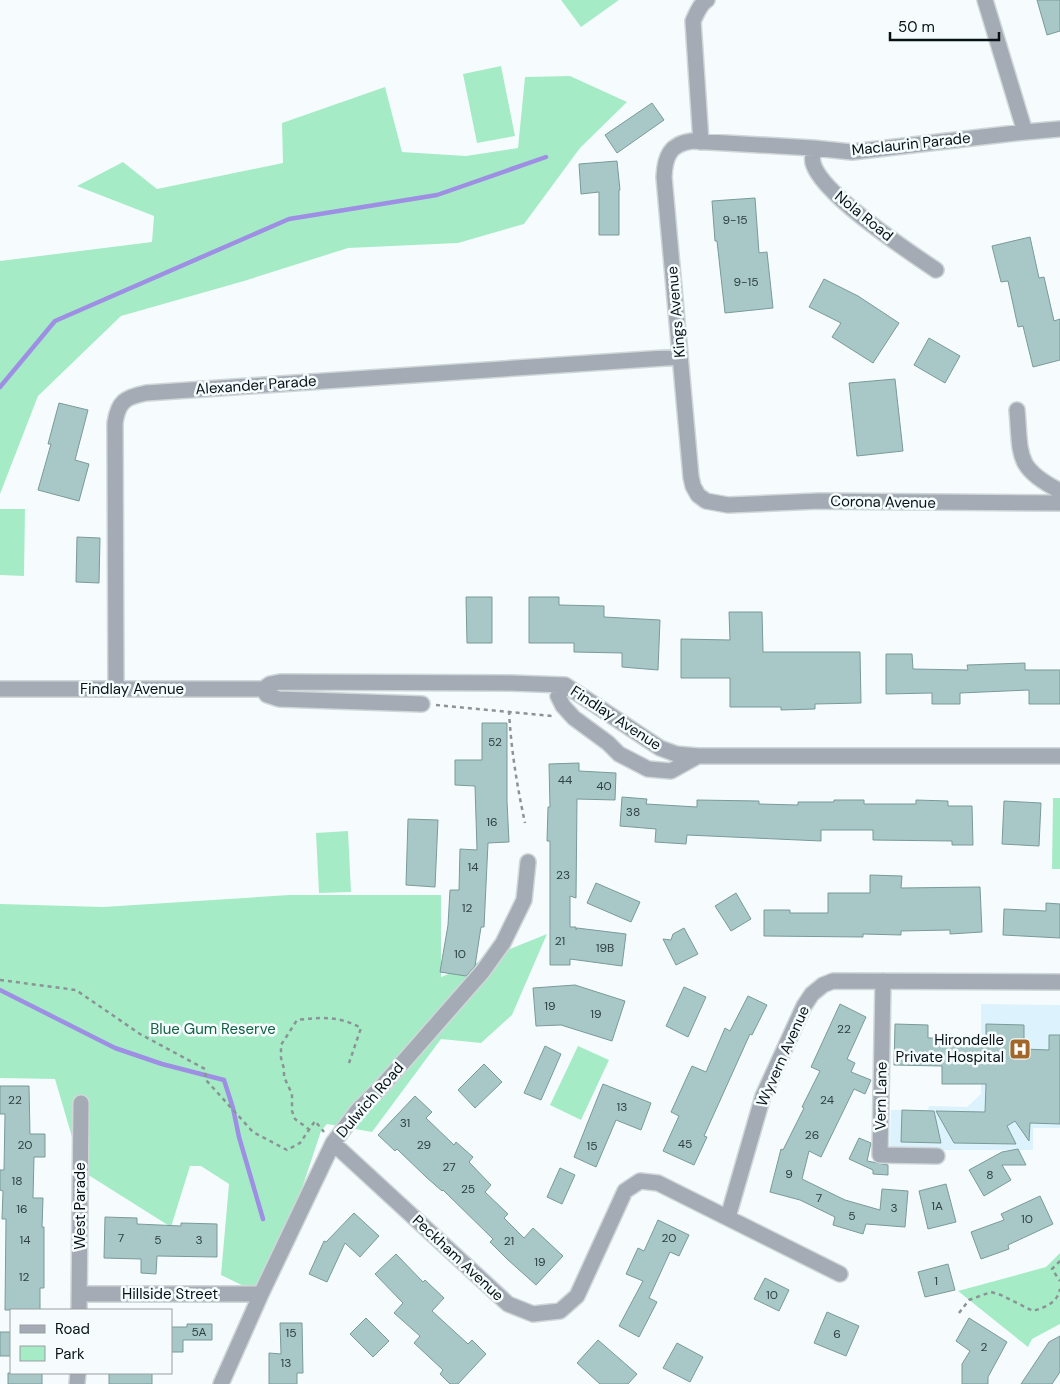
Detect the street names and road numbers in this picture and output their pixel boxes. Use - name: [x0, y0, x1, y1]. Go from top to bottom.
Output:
- street label: Maclaurin Parade: [851, 128, 971, 160]
- street label: Nola Road: [831, 186, 897, 246]
- street label: Kings Avenue: [662, 265, 690, 359]
- street label: Alexander Parade: [195, 371, 317, 399]
- street label: Corona Avenue: [830, 491, 936, 513]
- street label: Findlay Avenue: [80, 679, 184, 699]
- street label: Findlay Avenue: [567, 681, 665, 755]
- street label: Wyvern Avenue: [752, 1003, 814, 1109]
- street label: Dulwich Road: [332, 1058, 408, 1142]
- street label: Vern Lane: [870, 1061, 892, 1131]
- street label: West Parade: [70, 1162, 90, 1250]
- street label: Peckham Avenue: [408, 1210, 508, 1306]
- street label: Hillside Street: [122, 1284, 218, 1304]

